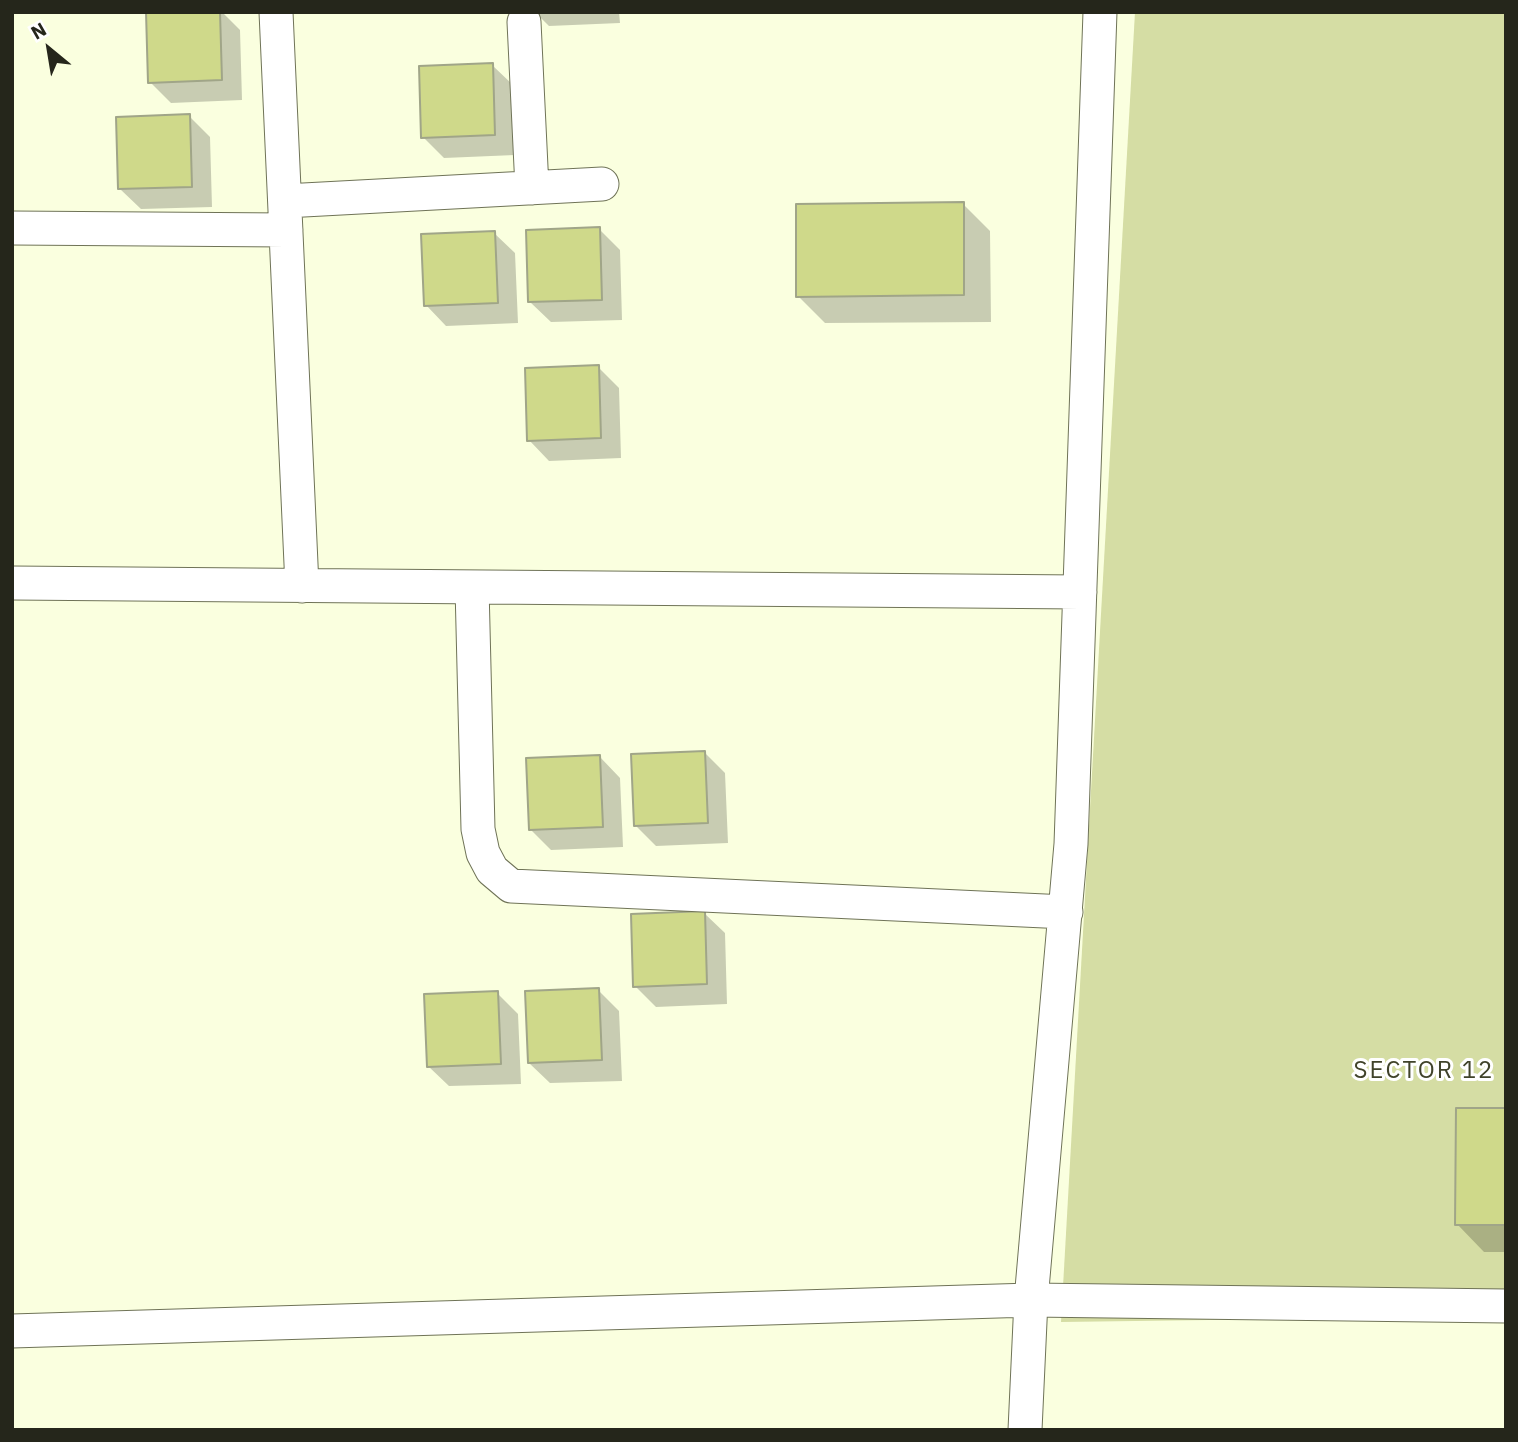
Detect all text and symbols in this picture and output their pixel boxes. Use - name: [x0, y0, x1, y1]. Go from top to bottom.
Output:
- north arrow: [14, 14, 84, 84]
- text: N: [27, 17, 50, 45]
- district label: SECTOR 12: [1355, 1057, 1493, 1085]

